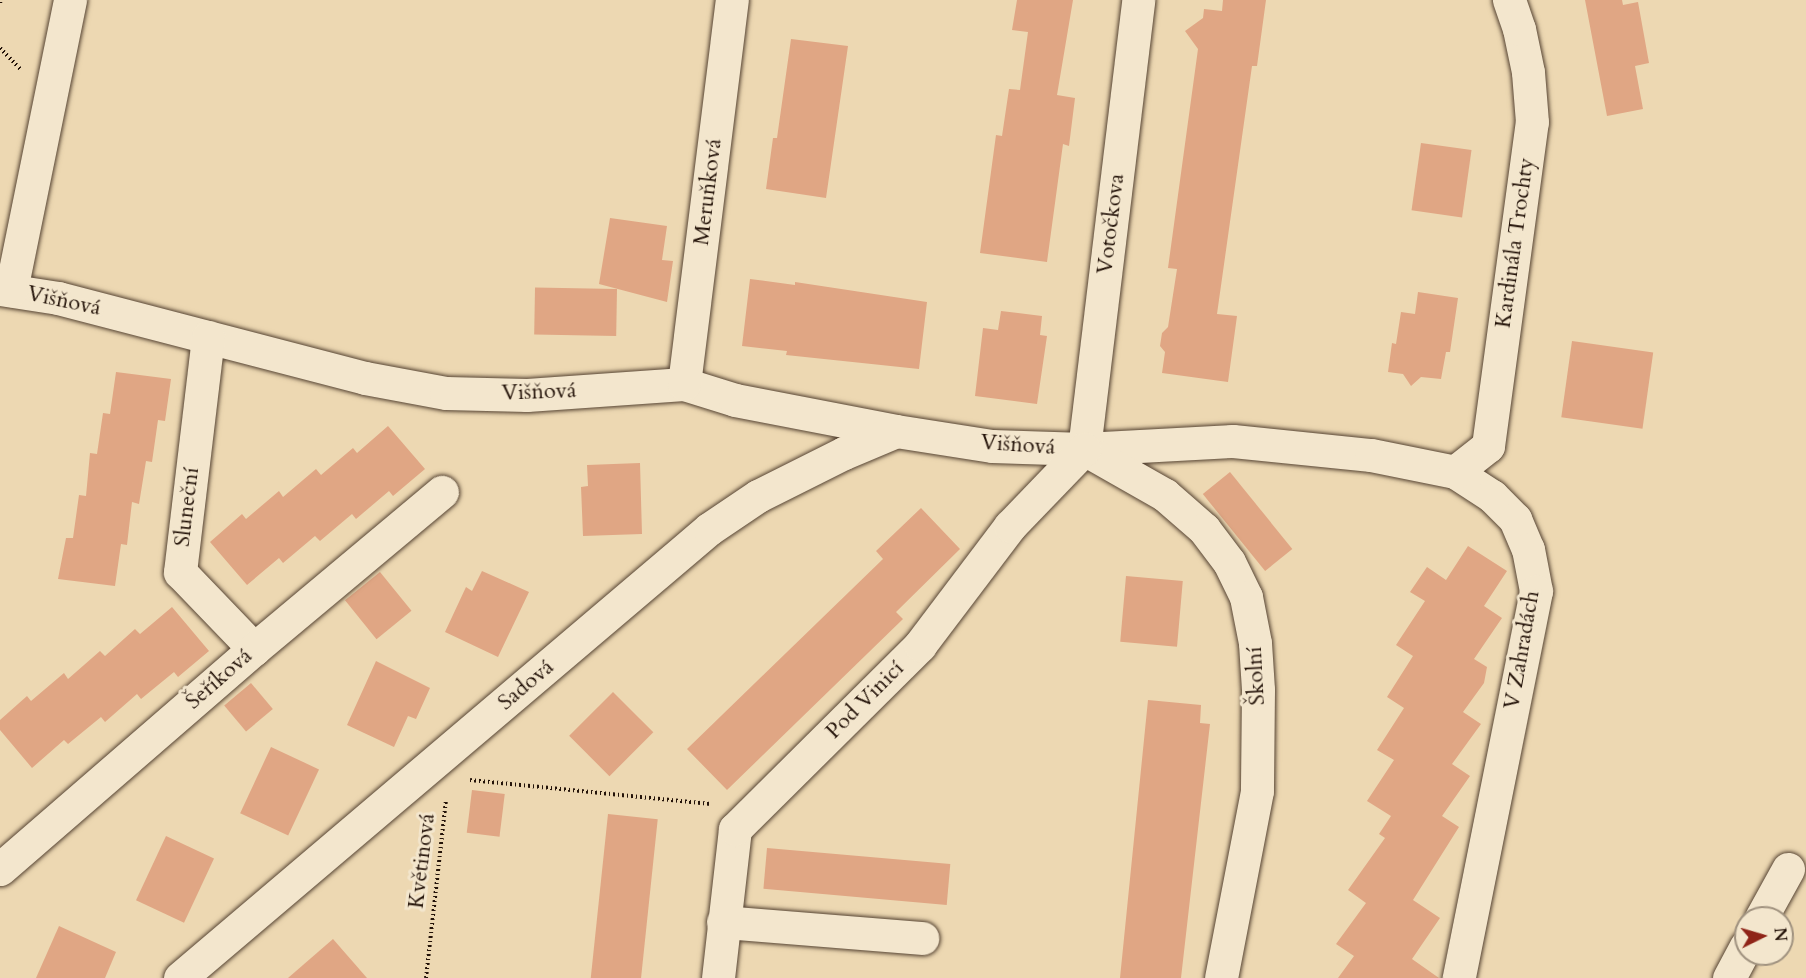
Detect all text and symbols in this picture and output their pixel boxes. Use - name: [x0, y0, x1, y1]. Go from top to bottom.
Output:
- street label: Meruňková: [688, 137, 728, 247]
- street label: Kardinála Trochty: [1490, 156, 1540, 330]
- street label: Votočkova: [1092, 172, 1130, 276]
- street label: Višňová: [25, 280, 103, 322]
- street label: Višňová: [501, 378, 577, 406]
- street label: Višňová: [980, 429, 1056, 461]
- street label: Sluneční: [169, 466, 205, 548]
- street label: V Zahradách: [1499, 589, 1545, 711]
- street label: Šeříková: [180, 643, 258, 715]
- street label: Školní: [1241, 646, 1271, 706]
- street label: Sadová: [493, 654, 559, 716]
- street label: Pod Vinicí: [820, 655, 910, 745]
- street label: Květinová: [403, 812, 441, 910]
- north arrow: [1734, 906, 1794, 966]
- text: N: [1768, 927, 1792, 942]

